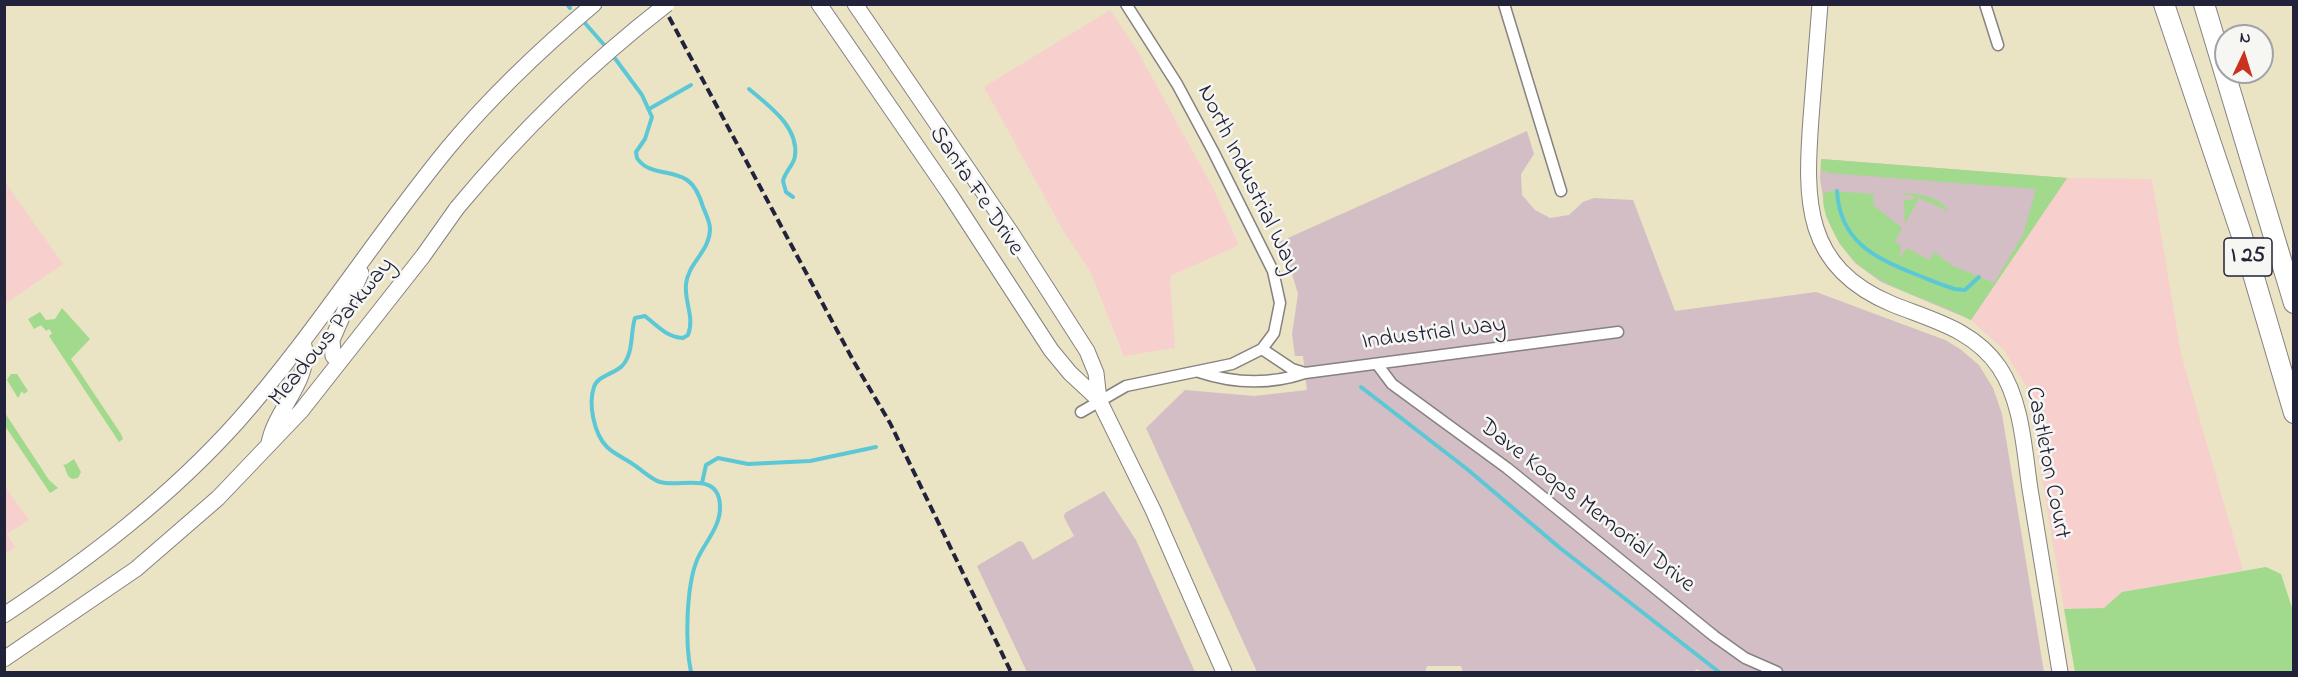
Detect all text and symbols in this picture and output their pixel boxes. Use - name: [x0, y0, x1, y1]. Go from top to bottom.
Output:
- north arrow: [2214, 24, 2274, 84]
- text: N: [2239, 26, 2251, 50]
- street label: North Industrial Way: [1189, 81, 1305, 279]
- street label: Santa Fe Drive: [921, 122, 1029, 262]
- road number: I 25: [2224, 238, 2272, 276]
- street label: Meadows Parkway: [264, 253, 402, 413]
- street label: Industrial Way: [1361, 312, 1507, 358]
- street label: Castleton Court: [2017, 384, 2075, 542]
- street label: Dave Koops Memorial Drive: [1472, 414, 1700, 600]

